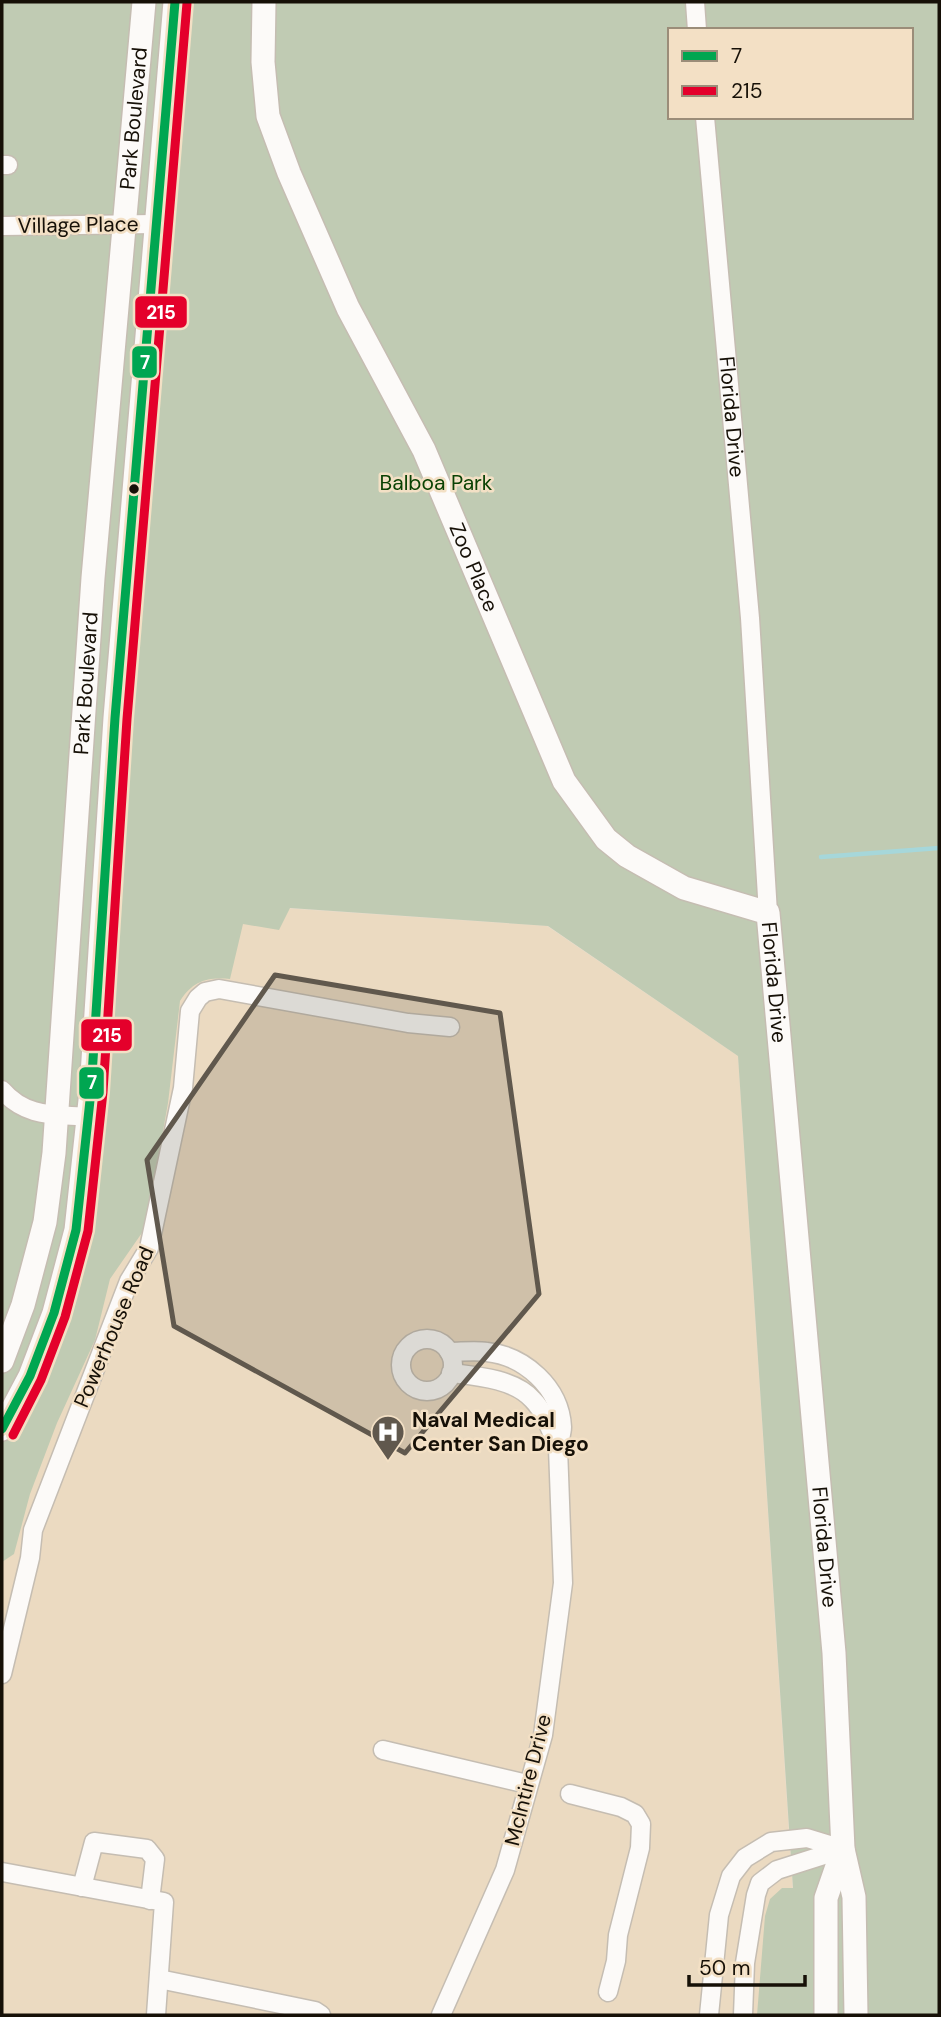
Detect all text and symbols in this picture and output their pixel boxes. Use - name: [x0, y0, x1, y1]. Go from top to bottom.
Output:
- legend: [668, 28, 913, 119]
- text: 7: [731, 42, 742, 70]
- street label: Park Boulevard: [113, 46, 154, 191]
- text: 215: [731, 77, 762, 105]
- street label: Village Place: [17, 210, 139, 240]
- line badge: 215: [134, 295, 188, 329]
- text: 215: [146, 300, 176, 325]
- line badge: 7: [131, 345, 158, 379]
- text: 7: [140, 350, 150, 375]
- street label: Florida Drive: [713, 355, 751, 478]
- park label: Balboa Park: [380, 469, 493, 497]
- unlabelled marker: [127, 482, 141, 496]
- street label: Zoo Place: [442, 519, 505, 616]
- street label: Park Boulevard: [67, 611, 105, 756]
- street label: Florida Drive: [755, 921, 794, 1044]
- line badge: 215: [80, 1018, 133, 1052]
- text: 215: [92, 1023, 122, 1048]
- line badge: 7: [78, 1066, 105, 1100]
- text: 7: [87, 1070, 97, 1095]
- street label: Powerhouse Road: [67, 1242, 161, 1412]
- place label: Naval Medical Center San Diego: [412, 1406, 589, 1458]
- hospital icon: Naval Medical Center San Diego: [369, 1413, 407, 1462]
- street label: Florida Drive: [805, 1485, 844, 1609]
- street label: McIntire Drive: [498, 1711, 558, 1849]
- scale bar: [689, 1944, 804, 1988]
- text: 50 m: [699, 1954, 750, 1982]

